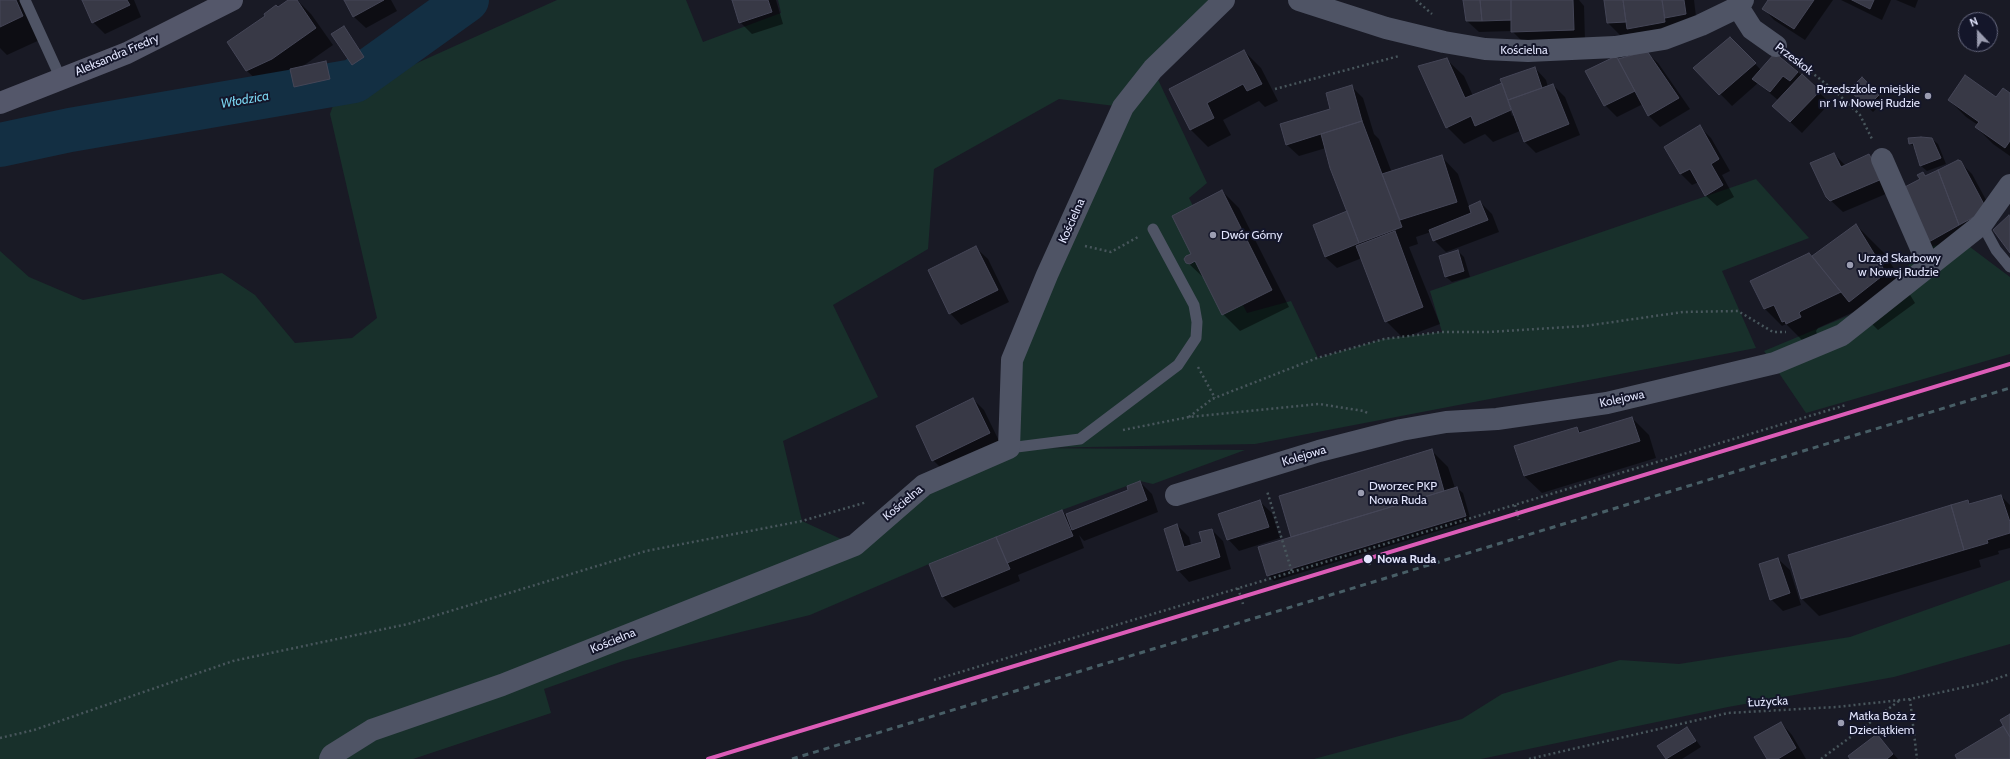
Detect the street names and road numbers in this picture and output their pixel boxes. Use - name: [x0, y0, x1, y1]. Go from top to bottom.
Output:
- street label: Aleksandra Fredry: [73, 31, 161, 79]
- street label: Przeskok: [1772, 40, 1816, 78]
- street label: Kościelna: [1500, 43, 1548, 57]
- street label: Kościelna: [1056, 196, 1088, 246]
- street label: Kolejowa: [1598, 387, 1646, 411]
- street label: Kolejowa: [1280, 442, 1328, 470]
- street label: Kościelna: [880, 482, 926, 524]
- street label: Kościelna: [588, 625, 638, 657]
- street label: Łużycka: [1747, 694, 1789, 710]

